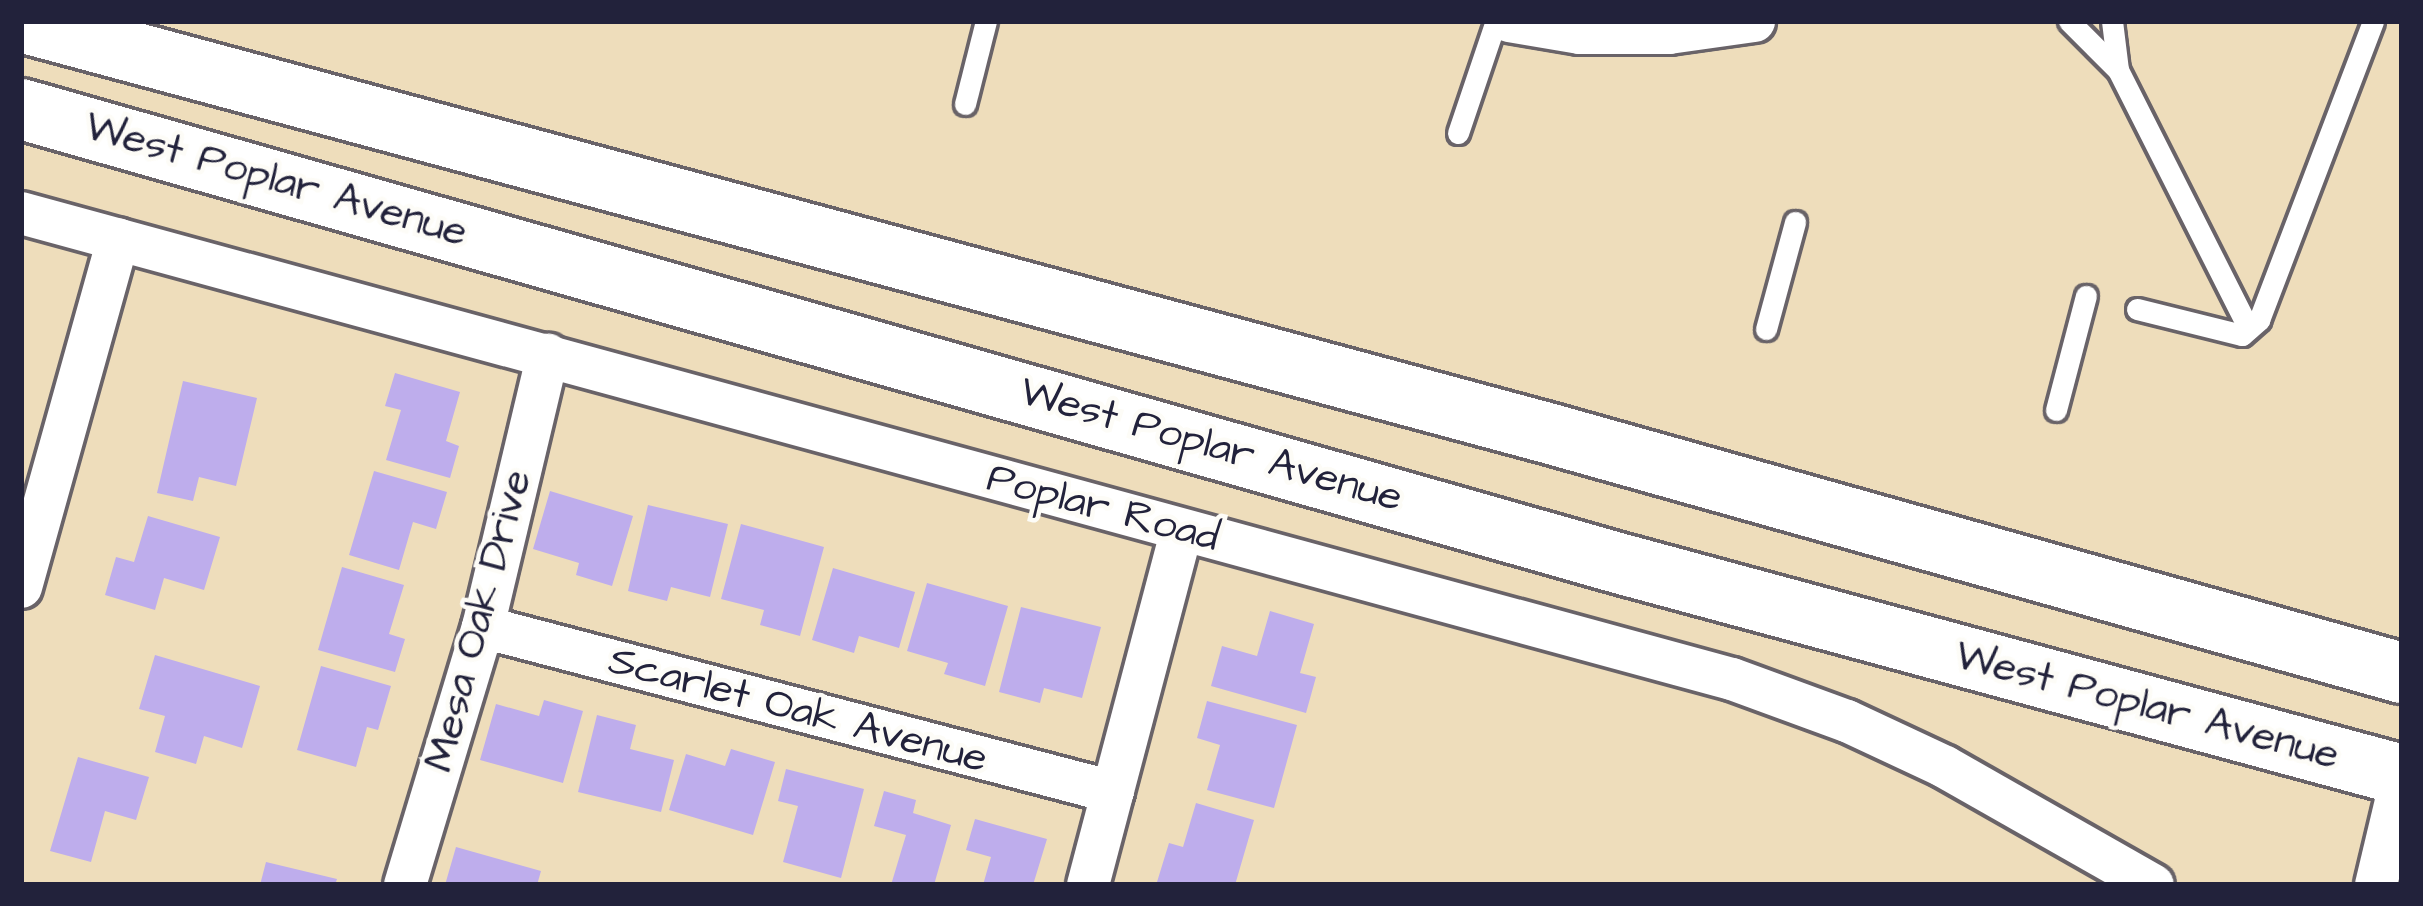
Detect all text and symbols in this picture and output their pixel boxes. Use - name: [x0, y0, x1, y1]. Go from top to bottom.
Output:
- street label: West Poplar Avenue: [79, 101, 473, 259]
- street label: West Poplar Avenue: [1014, 366, 1408, 524]
- street label: Poplar Road: [981, 453, 1225, 563]
- street label: Mesa Oak Drive: [415, 465, 543, 777]
- street label: West Poplar Avenue: [1950, 631, 2344, 781]
- street label: Scarlet Oak Avenue: [603, 635, 993, 785]

